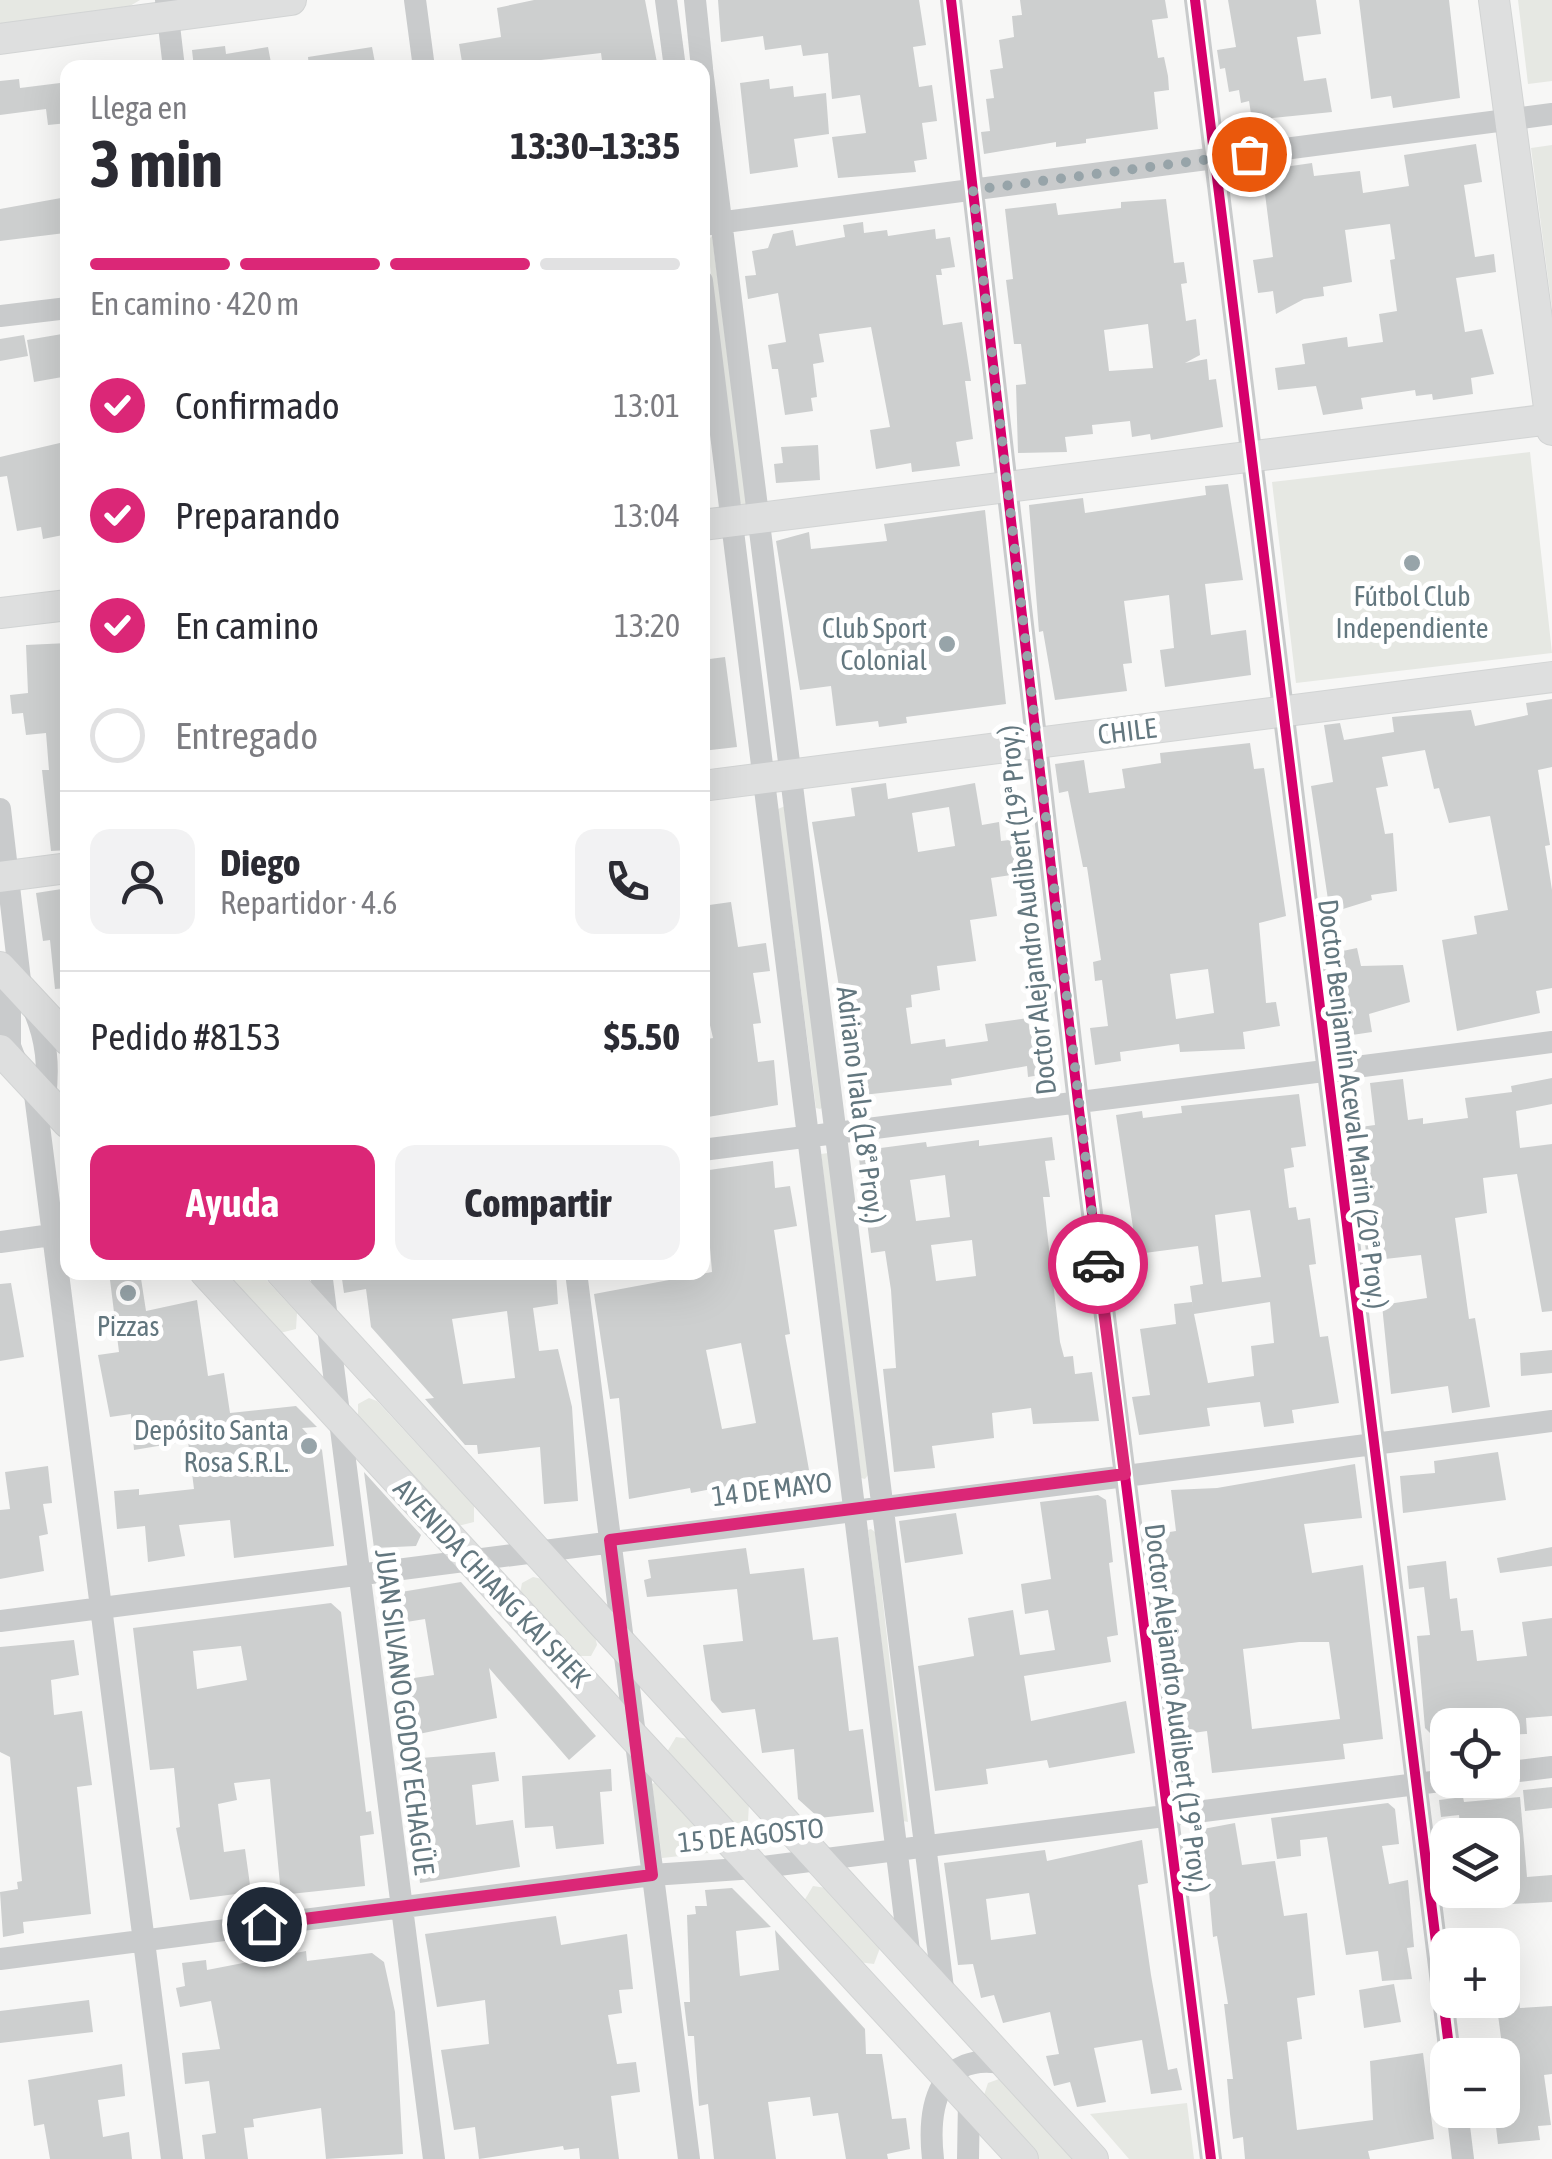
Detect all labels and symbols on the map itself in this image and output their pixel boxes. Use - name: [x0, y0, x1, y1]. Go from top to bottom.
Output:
- pin: [1207, 112, 1292, 197]
- marker: Fútbol Club Independiente: [1401, 552, 1423, 574]
- place label: Fútbol Club Independiente: [1336, 580, 1488, 644]
- place label: Club Sport Colonial: [822, 612, 928, 676]
- marker: Club Sport Colonial: [936, 633, 958, 655]
- street label: CHILE: [1096, 712, 1158, 750]
- street label: Doctor Alejandro Audibert (19ª Proy.): [992, 724, 1062, 1096]
- street label: Doctor Benjamín Aceval Marin (20ª Proy.): [1312, 897, 1394, 1311]
- street label: Adriano Irala (18ª Proy.): [831, 985, 891, 1225]
- courier: [1048, 1214, 1148, 1314]
- marker: Pizzas: [117, 1282, 139, 1304]
- place label: Pizzas: [97, 1310, 159, 1342]
- place label: Depósito Santa Rosa S.R.L.: [134, 1414, 289, 1478]
- marker: Depósito Santa Rosa S.R.L.: [298, 1435, 320, 1457]
- street label: 14 DE MAYO: [710, 1466, 834, 1512]
- street label: AVENIDA CHIANG KAI SHEK: [387, 1472, 597, 1694]
- street label: Doctor Alejandro Audibert (19ª Proy.): [1138, 1522, 1216, 1894]
- street label: JUAN SILVANO GODOY ECHAGÜE: [369, 1547, 441, 1877]
- street label: 15 DE AGOSTO: [677, 1811, 825, 1859]
- pin: [222, 1882, 307, 1967]

